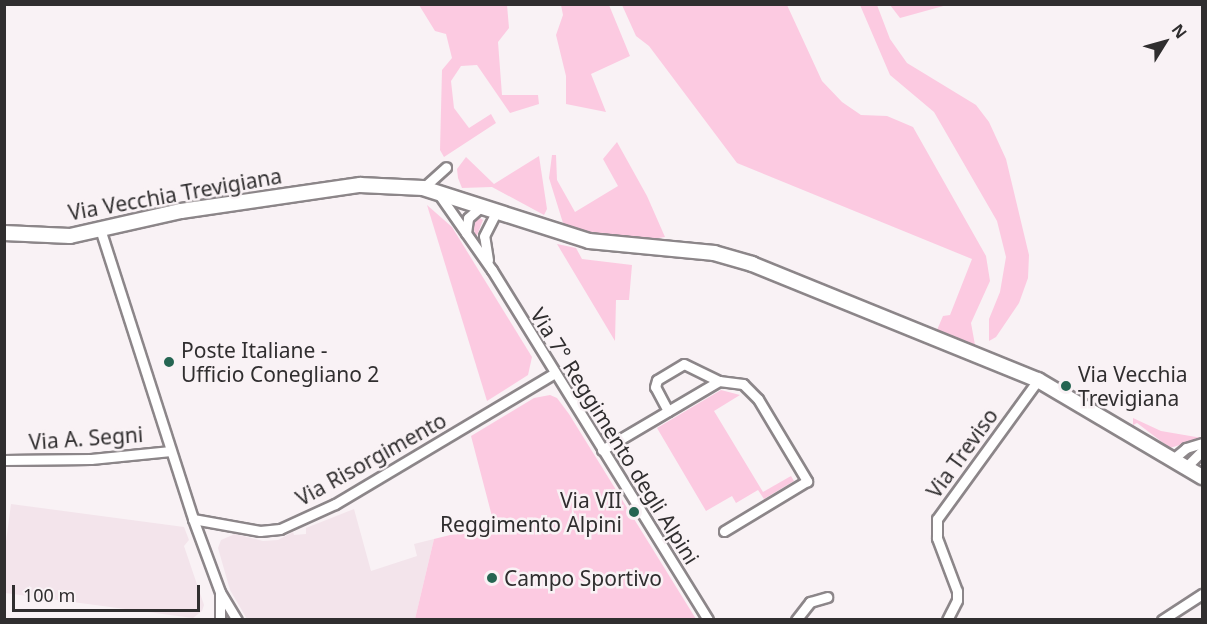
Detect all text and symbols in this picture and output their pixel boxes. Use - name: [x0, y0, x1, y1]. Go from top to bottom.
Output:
- north arrow: [1135, 12, 1195, 72]
- text: N: [1167, 19, 1192, 43]
- street label: Via Vecchia Trevigiana: [66, 163, 284, 225]
- street label: Via 7° Reggimento degli Alpini: [525, 303, 705, 569]
- place label: Poste Italiane - Ufficio Conegliano 2: [181, 337, 379, 387]
- marker: Poste Italiane - Ufficio Conegliano 2: [162, 355, 176, 369]
- place label: Via Vecchia Trevigiana: [1078, 361, 1188, 411]
- marker: Via Vecchia Trevigiana: [1059, 379, 1073, 393]
- street label: Via Treviso: [921, 403, 1003, 503]
- street label: Via Risorgimento: [291, 407, 451, 511]
- street label: Via A. Segni: [28, 421, 144, 455]
- place label: Via VII Reggimento Alpini: [440, 487, 622, 537]
- marker: Via VII Reggimento Alpini: [627, 505, 641, 519]
- place label: Campo Sportivo: [504, 565, 662, 591]
- marker: Campo Sportivo: [485, 571, 499, 585]
- scale bar: [15, 573, 202, 611]
- text: 100 m: [23, 583, 75, 607]

